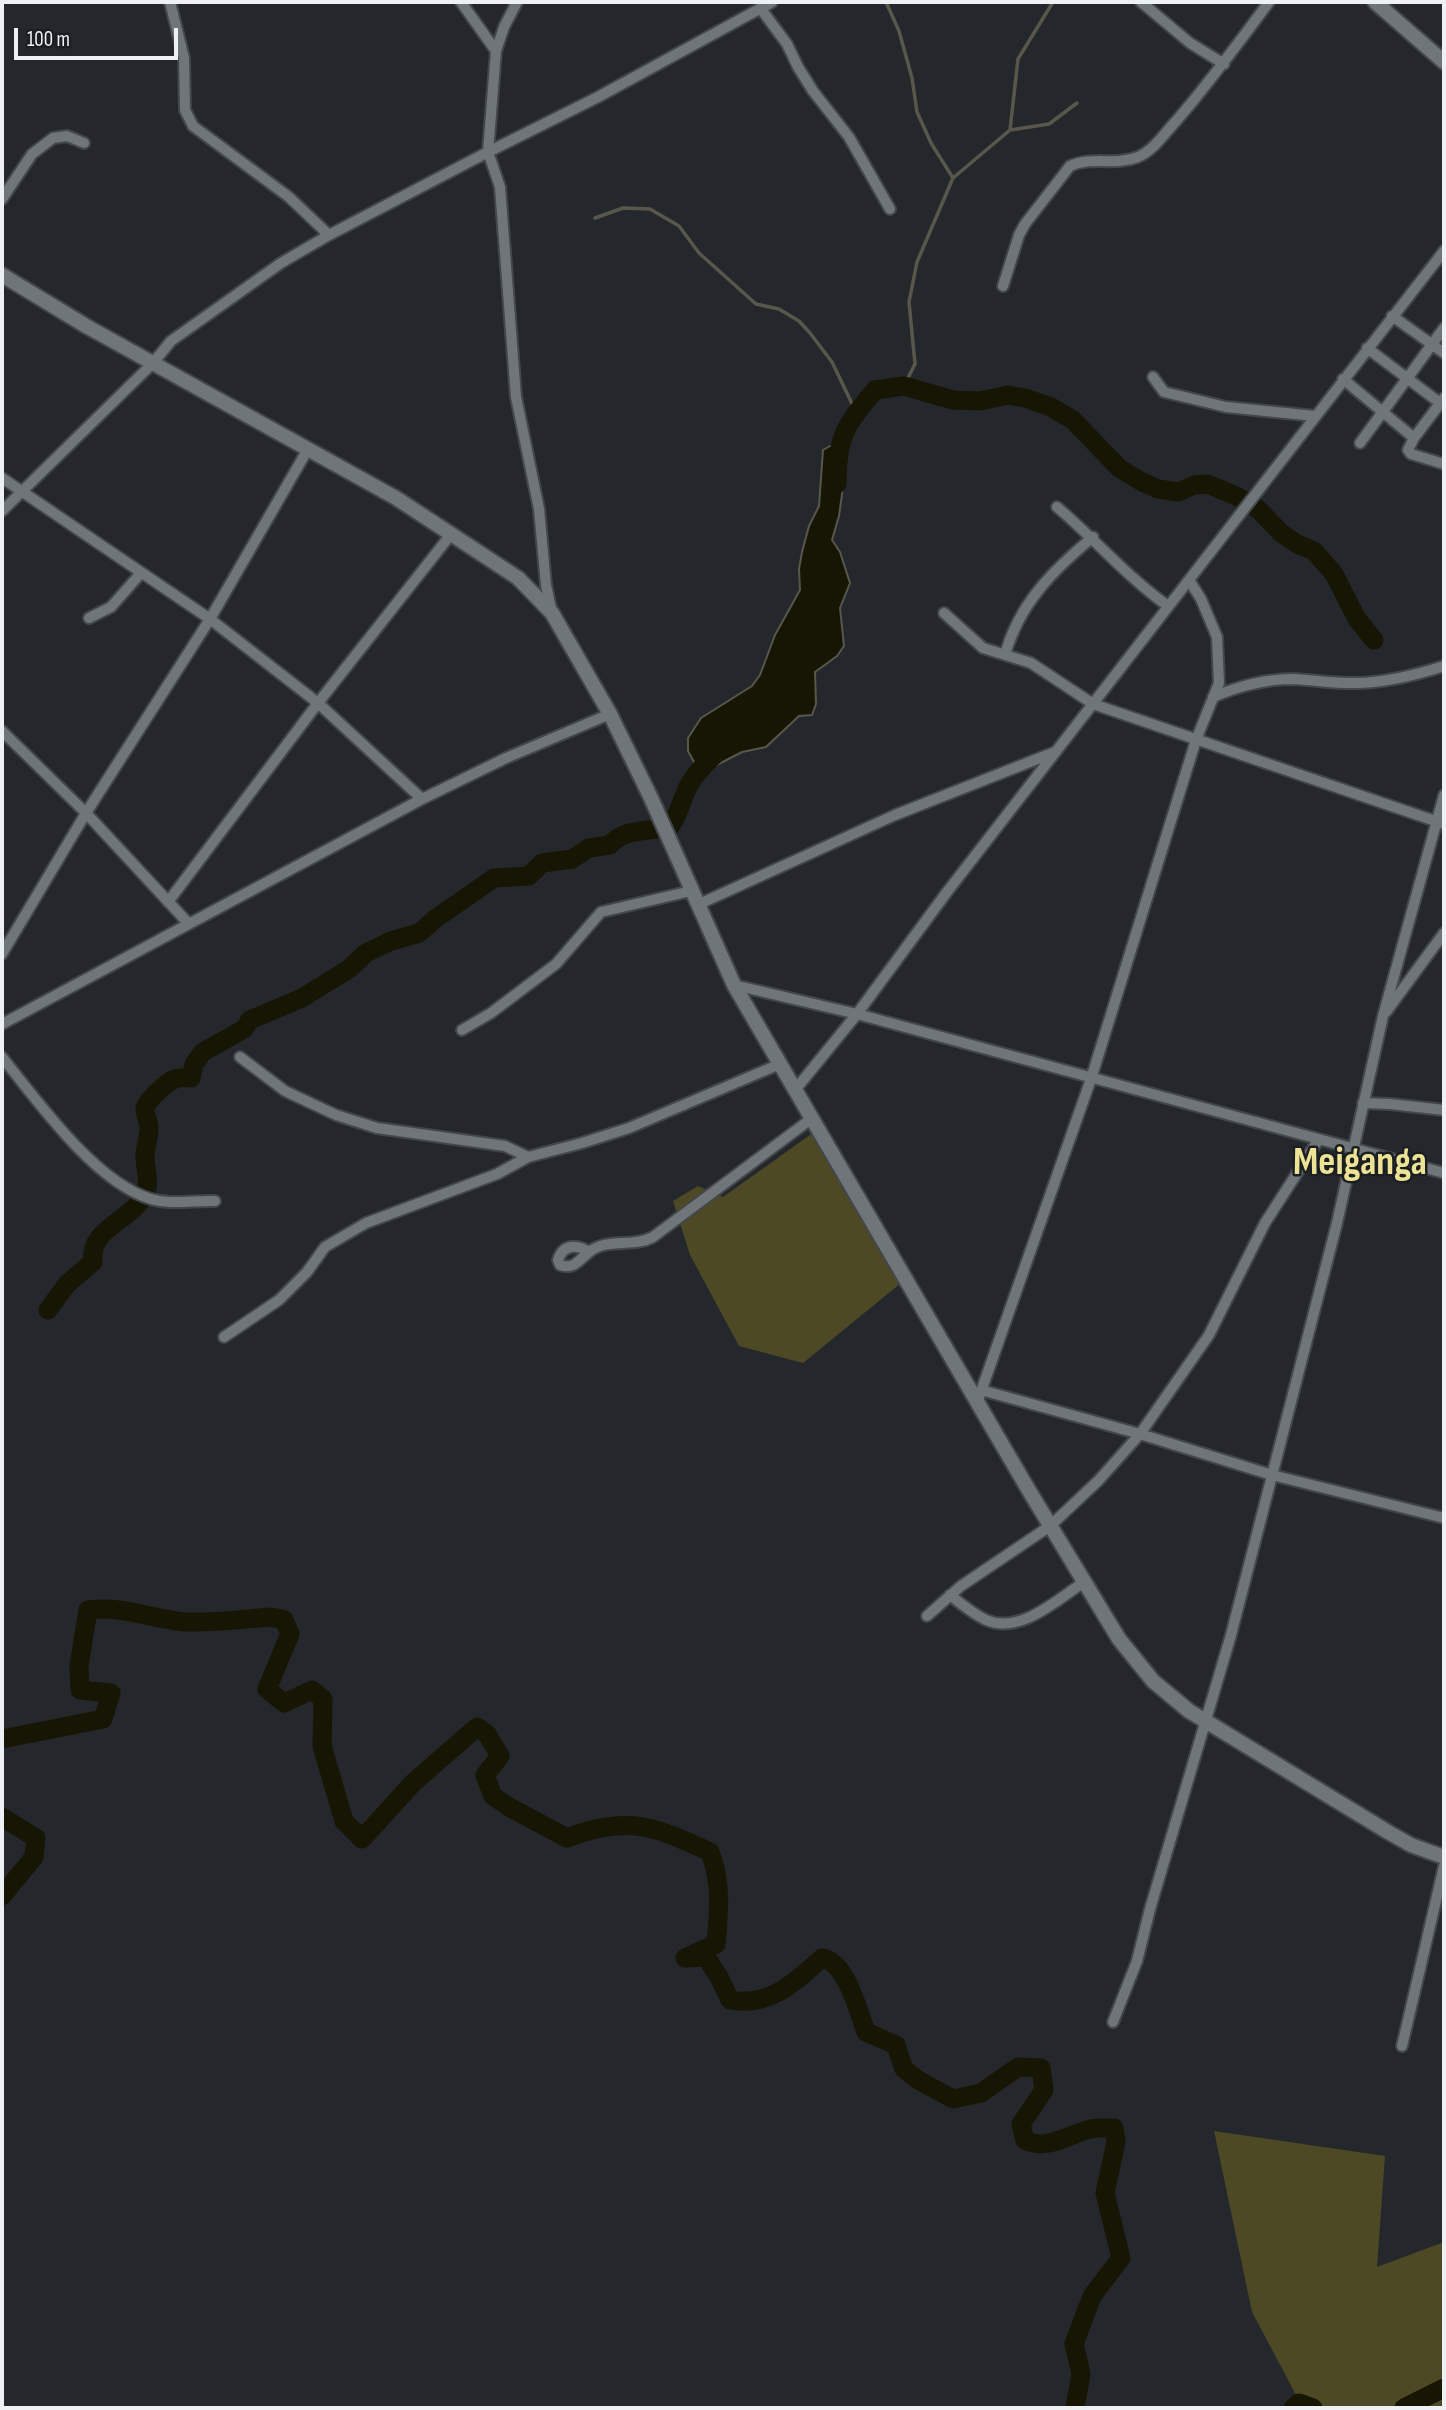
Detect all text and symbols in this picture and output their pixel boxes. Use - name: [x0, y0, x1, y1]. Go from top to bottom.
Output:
- scale bar: [18, 14, 182, 58]
- text: 100 m: [27, 27, 70, 52]
- district label: Meiganga: [1293, 1140, 1427, 1188]

